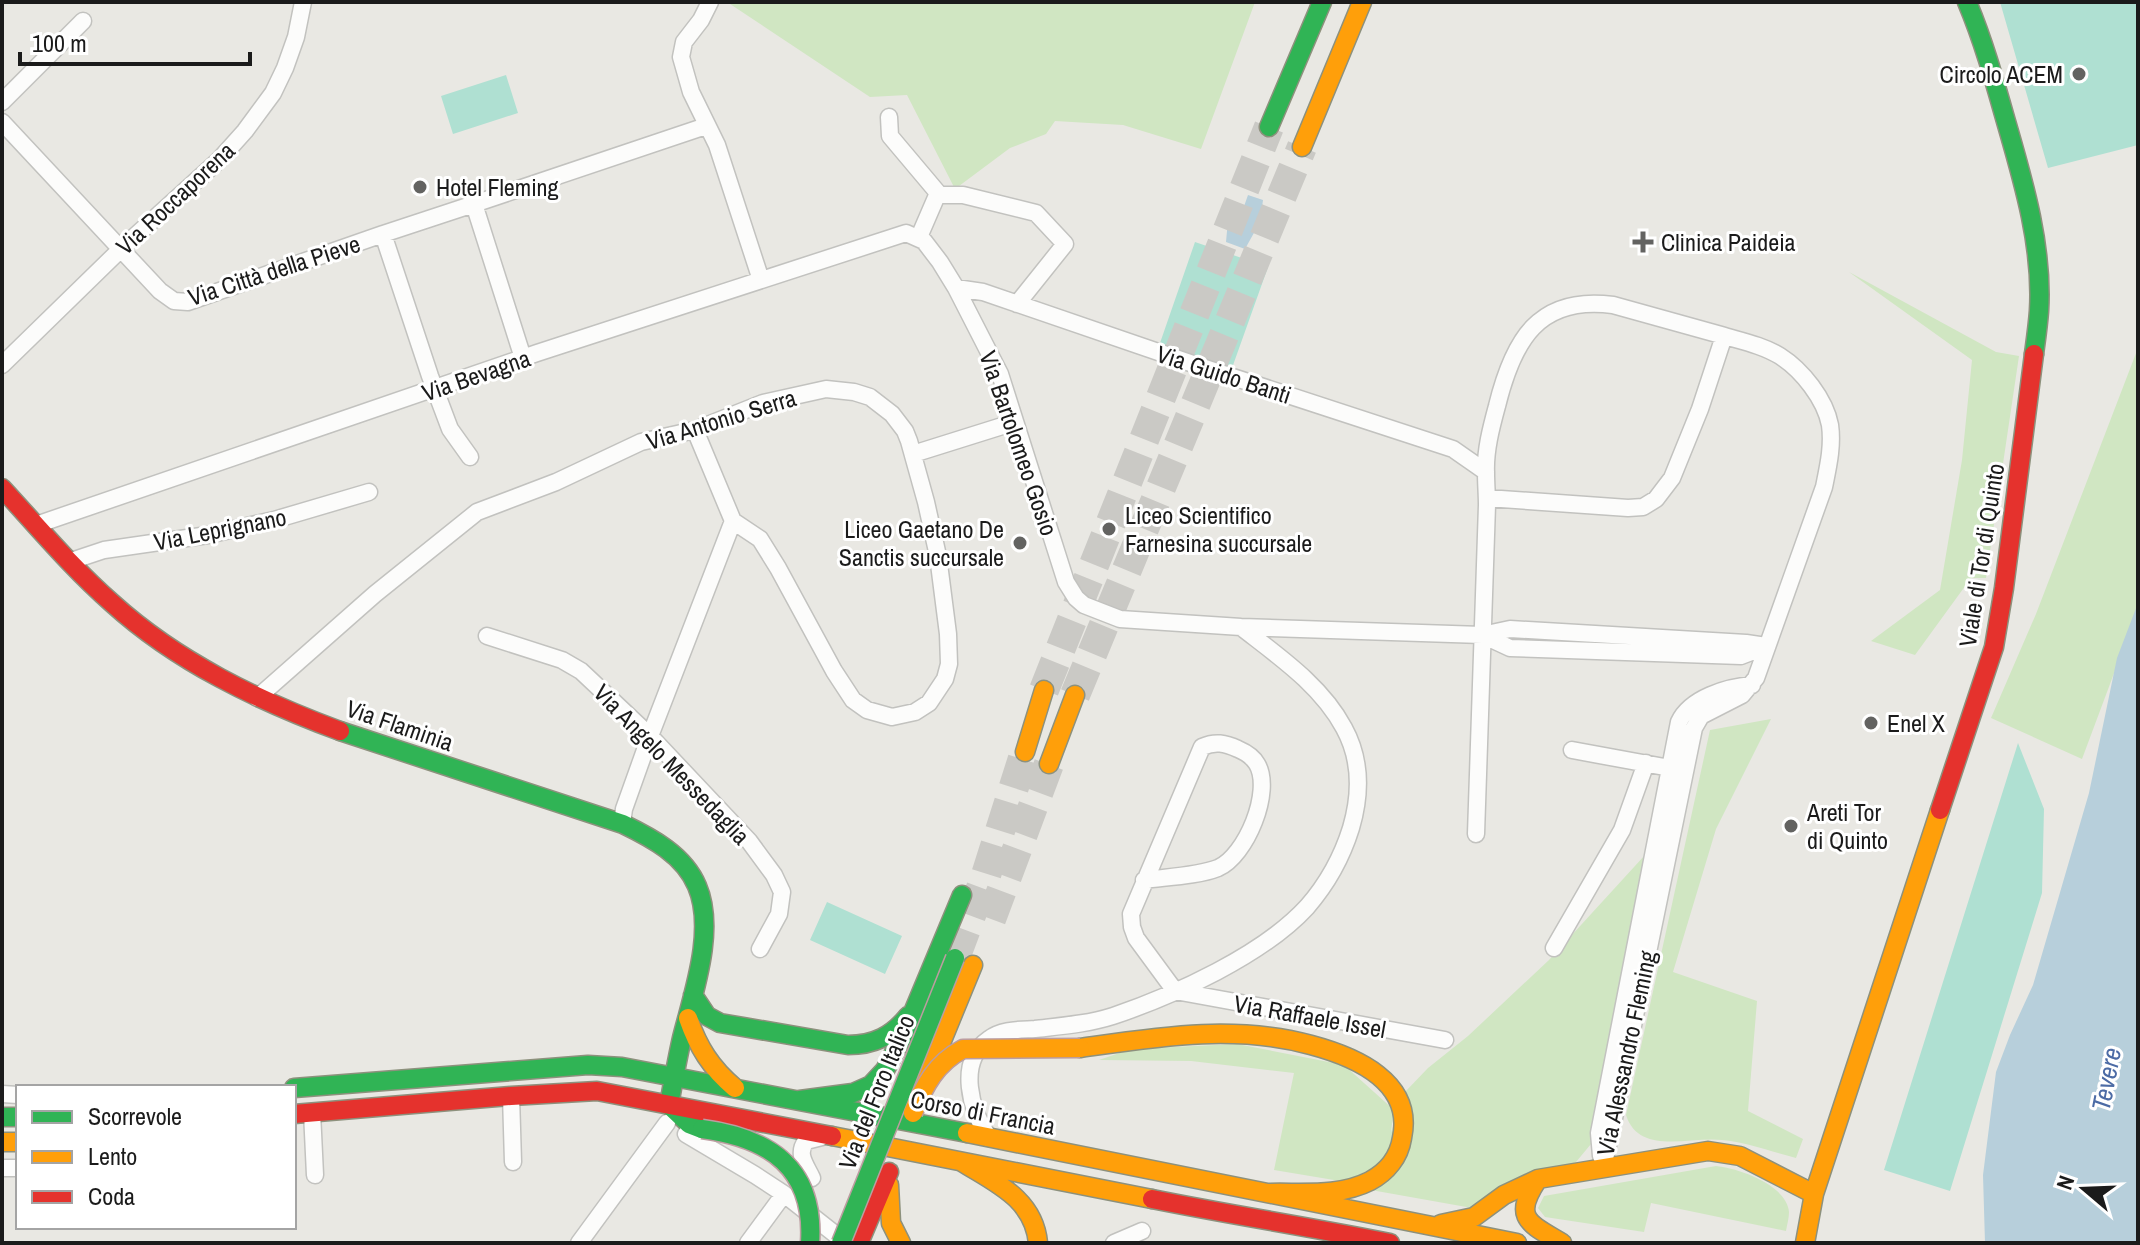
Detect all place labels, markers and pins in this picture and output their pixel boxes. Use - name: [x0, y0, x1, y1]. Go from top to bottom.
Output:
- place label: Circolo ACEM: [1939, 58, 2063, 90]
- marker: Circolo ACEM: [2070, 65, 2088, 83]
- place label: Hotel Fleming: [436, 171, 559, 203]
- marker: Hotel Fleming: [411, 178, 429, 196]
- place label: Clinica Paideia: [1661, 226, 1796, 258]
- marker: Clinica Paideia: [1632, 231, 1654, 253]
- place label: Liceo Scientifico Farnesina succursale: [1125, 499, 1312, 559]
- place label: Liceo Gaetano De Sanctis succursale: [839, 513, 1004, 573]
- marker: Liceo Scientifico Farnesina succursale: [1100, 520, 1118, 538]
- marker: Liceo Gaetano De Sanctis succursale: [1011, 534, 1029, 552]
- place label: Enel X: [1887, 707, 1946, 739]
- marker: Enel X: [1862, 714, 1880, 732]
- place label: Areti Tor di Quinto: [1806, 796, 1888, 856]
- marker: Areti Tor di Quinto: [1782, 817, 1800, 835]

